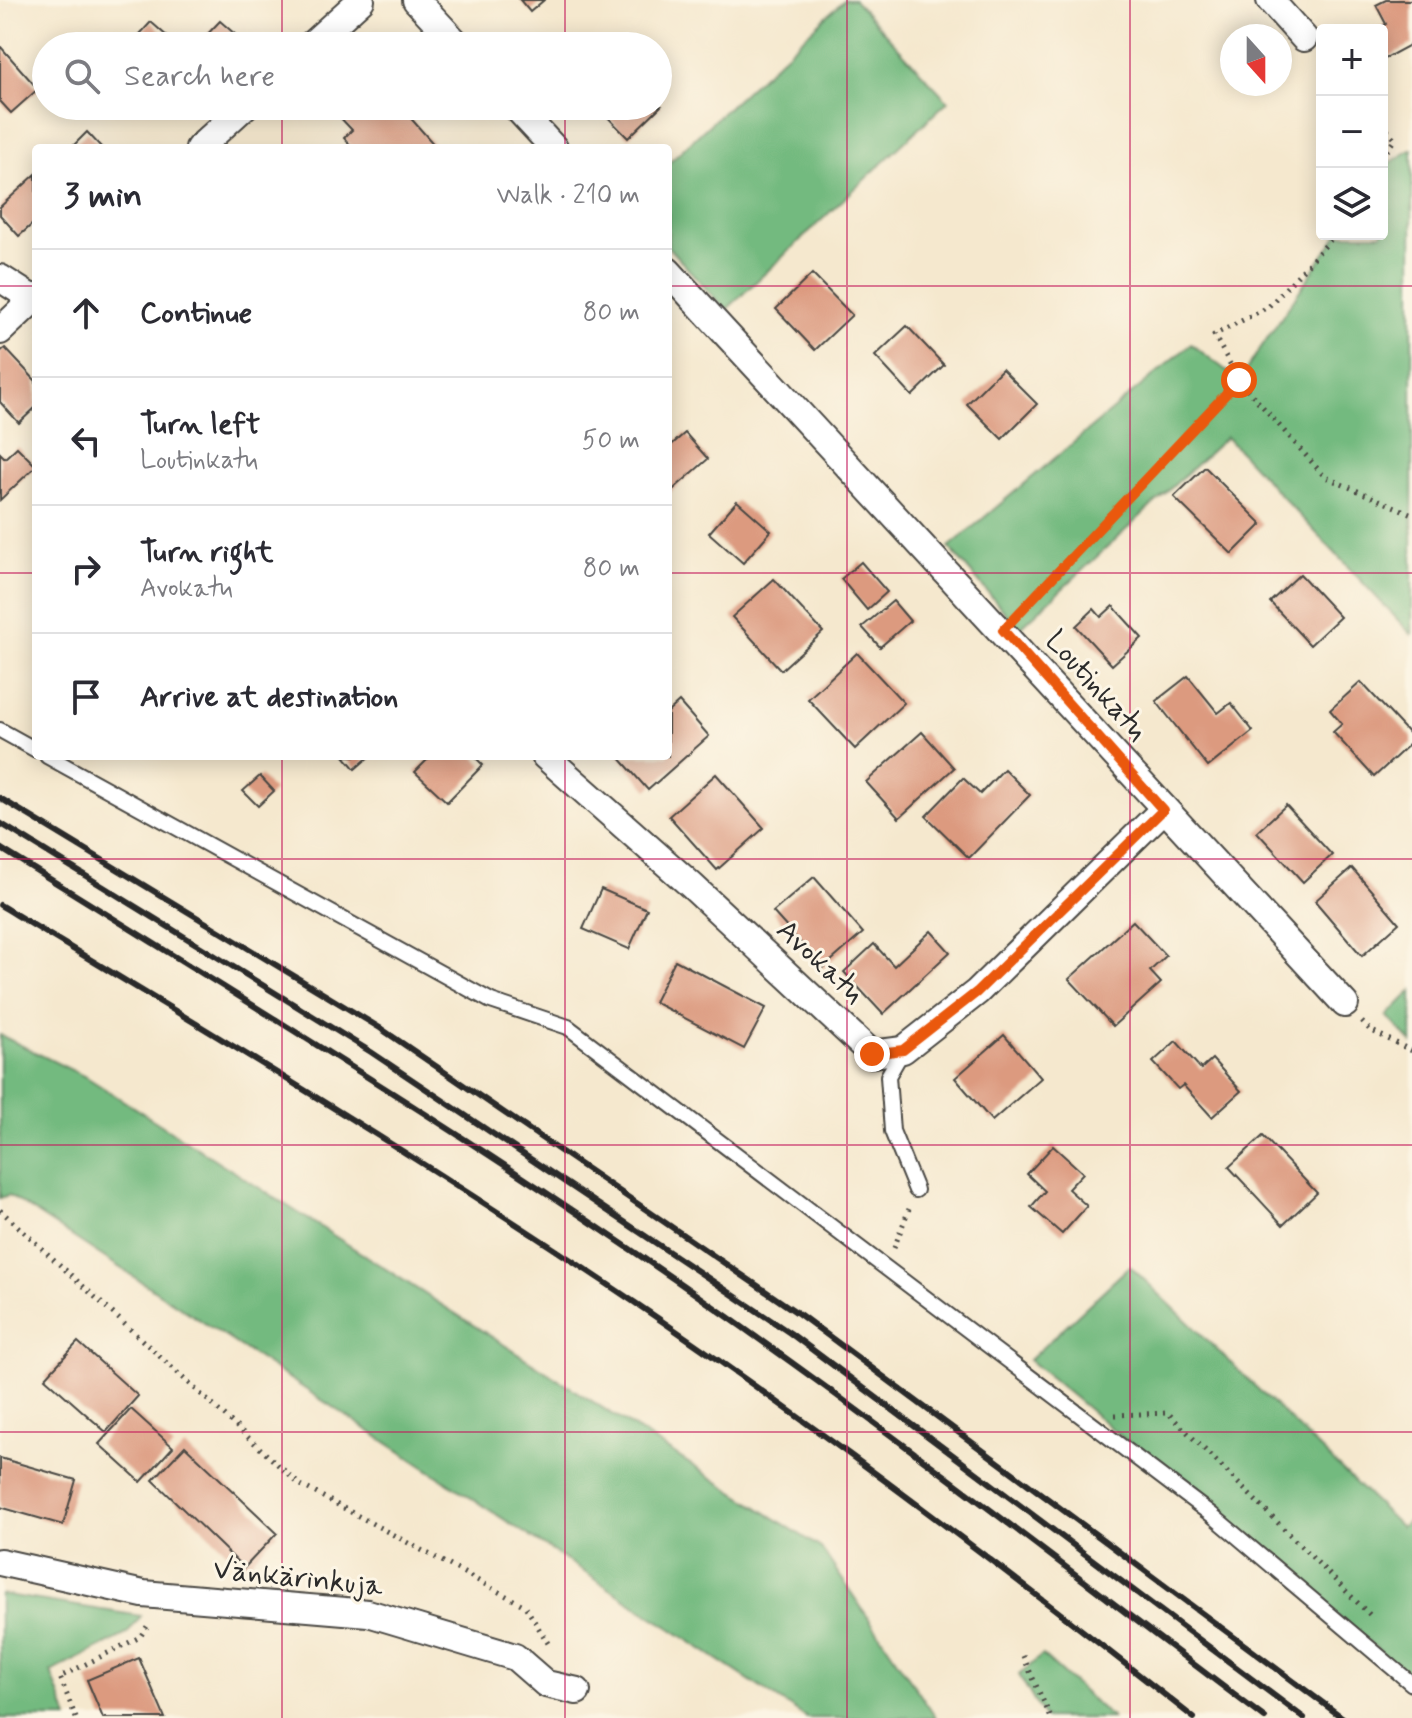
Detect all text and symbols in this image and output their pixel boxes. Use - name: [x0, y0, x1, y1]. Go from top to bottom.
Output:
- north arrow: [1220, 24, 1292, 96]
- map controls: [1316, 24, 1388, 240]
- button: +: [1316, 24, 1388, 96]
- search box: [32, 32, 672, 120]
- icon: search: [60, 54, 104, 98]
- text: Search here: [124, 57, 275, 96]
- button: −: [1316, 96, 1388, 168]
- button: layers: [1316, 168, 1388, 240]
- text: 3 min: [64, 174, 142, 219]
- text: Walk · 210 m: [497, 179, 640, 213]
- icon: ahead: [64, 291, 108, 335]
- text: Continue: [140, 294, 252, 333]
- text: 80 m: [583, 296, 640, 330]
- route start: [1221, 362, 1257, 398]
- text: Turn left: [140, 405, 260, 444]
- icon: left: [64, 419, 108, 463]
- text: 50 m: [582, 424, 640, 458]
- text: Loutinkatu: [140, 444, 258, 478]
- text: Turn right: [140, 533, 273, 572]
- icon: right: [64, 547, 108, 591]
- text: 80 m: [583, 552, 640, 586]
- text: Avokatu: [140, 572, 233, 606]
- street label: Loutinkatu: [1036, 622, 1156, 750]
- icon: arrive: [64, 675, 108, 719]
- text: Arrive at destination: [140, 678, 398, 717]
- street label: Avokatu: [768, 911, 873, 1013]
- route end: [854, 1036, 890, 1072]
- street label: Vänkärinkuja: [211, 1550, 386, 1606]

